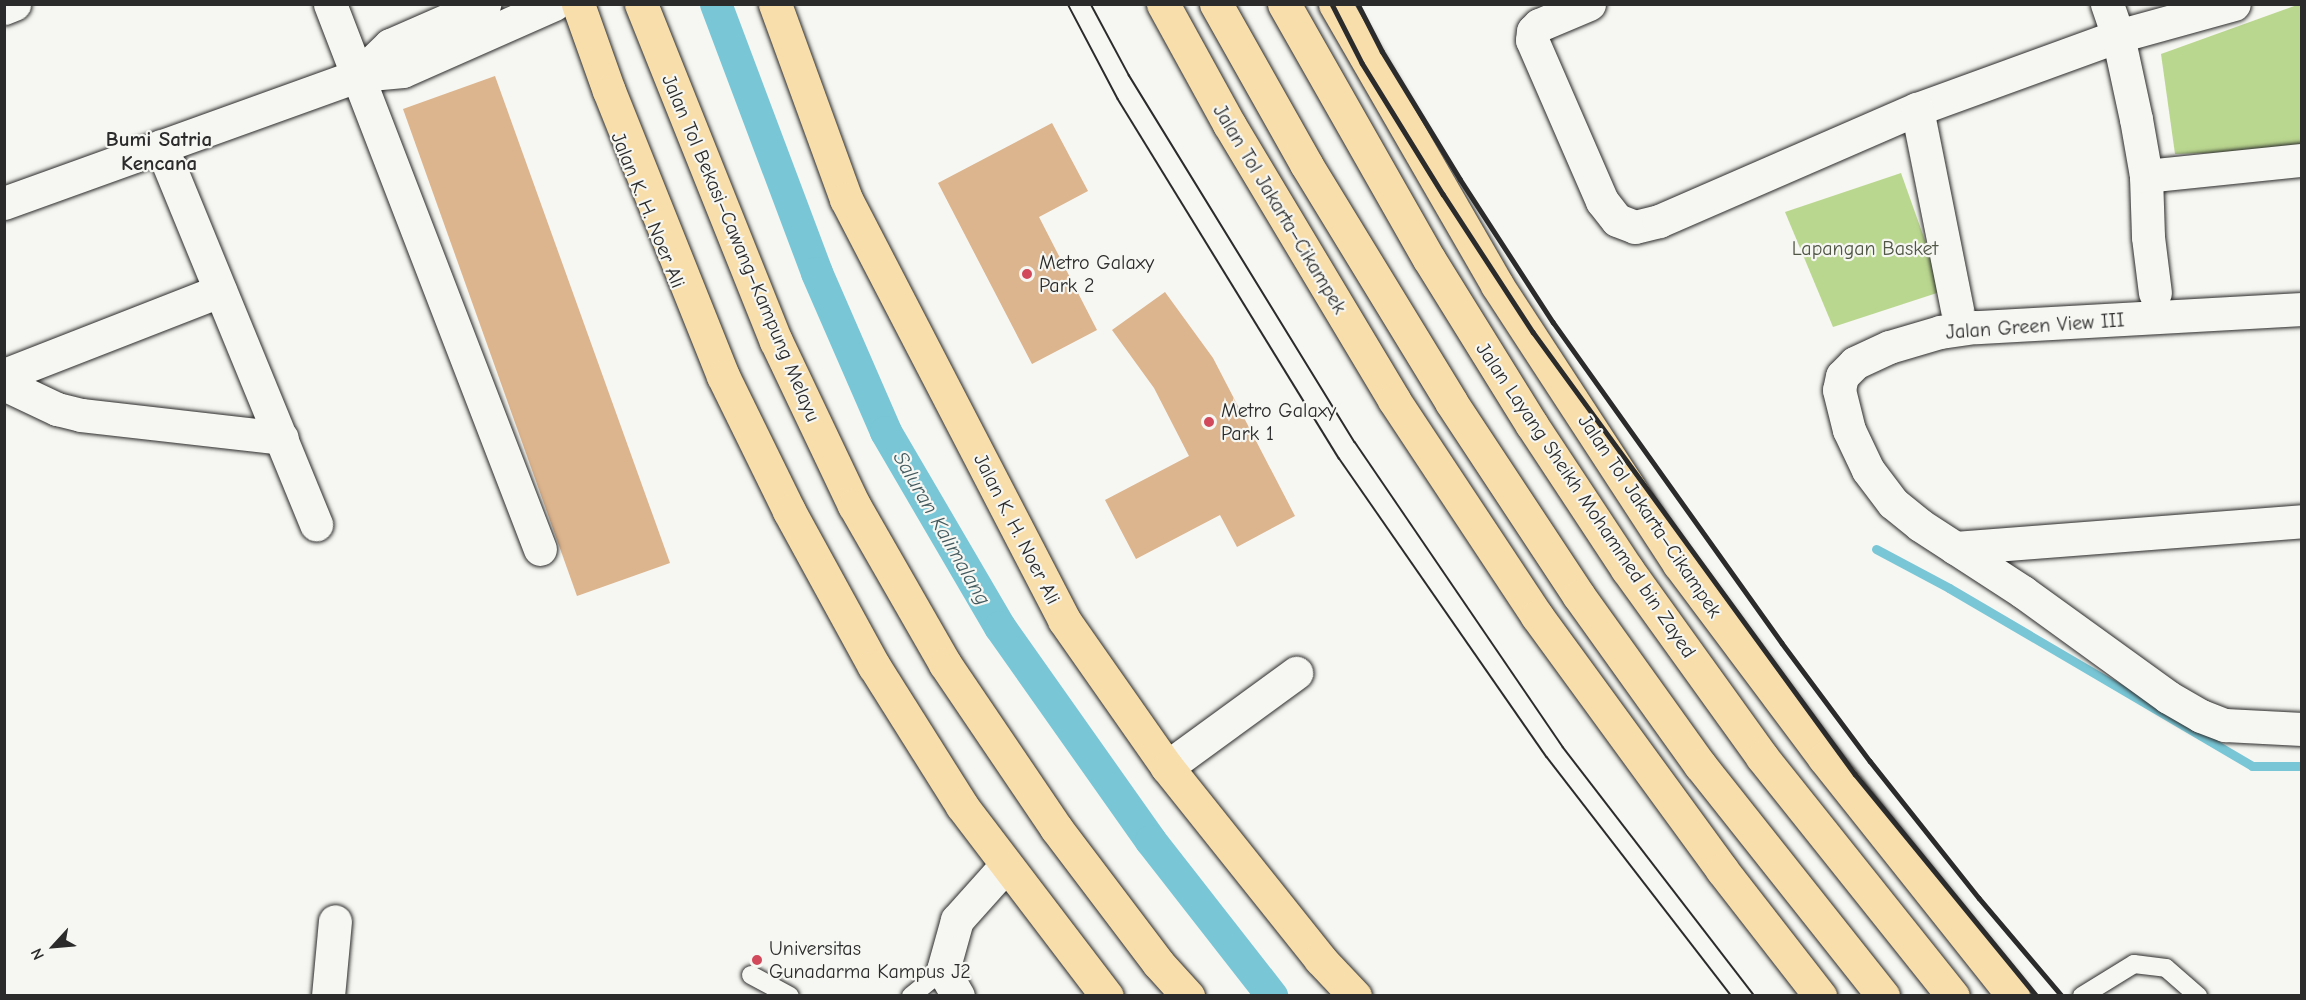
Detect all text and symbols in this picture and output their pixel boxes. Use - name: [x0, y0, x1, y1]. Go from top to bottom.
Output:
- street label: Jalan Tol Bekasi–Cawang–Kampung Melayu: [657, 71, 825, 425]
- street label: Jalan Tol Jakarta–Cikampek: [1208, 100, 1352, 318]
- district label: Bumi Satria Kencana: [106, 126, 212, 176]
- street label: Jalan K. H. Noer Ali: [606, 129, 690, 291]
- park label: Lapangan Basket: [1792, 236, 1938, 260]
- place label: Metro Galaxy Park 2: [1039, 250, 1154, 297]
- marker: Metro Galaxy Park 2: [1020, 267, 1034, 281]
- street label: Jalan Green View III: [1945, 308, 2125, 344]
- street label: Jalan Layang Sheikh Mohammed bin Zayed: [1471, 338, 1701, 662]
- place label: Metro Galaxy Park 1: [1221, 398, 1336, 445]
- street label: Jalan Tol Jakarta–Cikampek: [1573, 410, 1727, 622]
- marker: Metro Galaxy Park 1: [1202, 415, 1216, 429]
- water label: Saluran Kalimalang: [888, 447, 996, 609]
- street label: Jalan K. H. Noer Ali: [969, 450, 1065, 608]
- north arrow: [24, 916, 84, 976]
- place label: Universitas Gunadarma Kampus J2: [769, 936, 971, 983]
- text: N: [27, 945, 48, 963]
- marker: Universitas Gunadarma Kampus J2: [750, 953, 764, 967]

